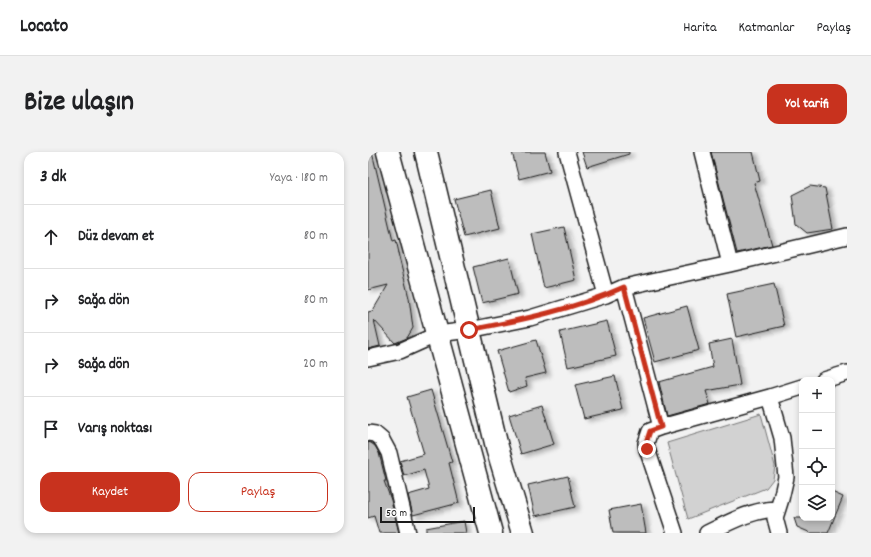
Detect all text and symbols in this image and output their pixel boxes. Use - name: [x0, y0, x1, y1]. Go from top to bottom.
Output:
- text: Locato: [20, 14, 68, 41]
- text: Harita: [683, 18, 717, 38]
- text: Katmanlar: [739, 18, 794, 38]
- text: Paylaş: [816, 18, 851, 38]
- text: Bize ulaşın: [24, 84, 134, 124]
- button: Yol tarifi: [767, 84, 847, 124]
- text: 3 dk: [40, 166, 66, 190]
- text: Yaya · 180 m: [270, 169, 328, 188]
- icon: ahead: [40, 226, 62, 248]
- text: Düz devam et: [78, 226, 154, 248]
- text: 80 m: [304, 227, 328, 246]
- icon: right: [40, 290, 62, 312]
- text: Sağa dön: [78, 290, 129, 312]
- text: 80 m: [304, 291, 328, 310]
- route start: [460, 321, 478, 339]
- icon: right: [40, 354, 62, 376]
- text: Sağa dön: [78, 354, 129, 376]
- text: 20 m: [303, 355, 328, 374]
- map controls: [799, 377, 835, 521]
- button: +: [799, 377, 835, 413]
- button: −: [799, 413, 835, 449]
- icon: arrive: [40, 418, 62, 440]
- text: Varış noktası: [78, 418, 152, 440]
- route end: [638, 440, 656, 458]
- button: locate: [799, 449, 835, 485]
- button: Kaydet: [40, 472, 180, 512]
- button: Paylaş: [188, 472, 328, 512]
- button: layers: [799, 485, 835, 521]
- scale bar: [380, 505, 475, 524]
- text: 50 m: [386, 506, 407, 522]

